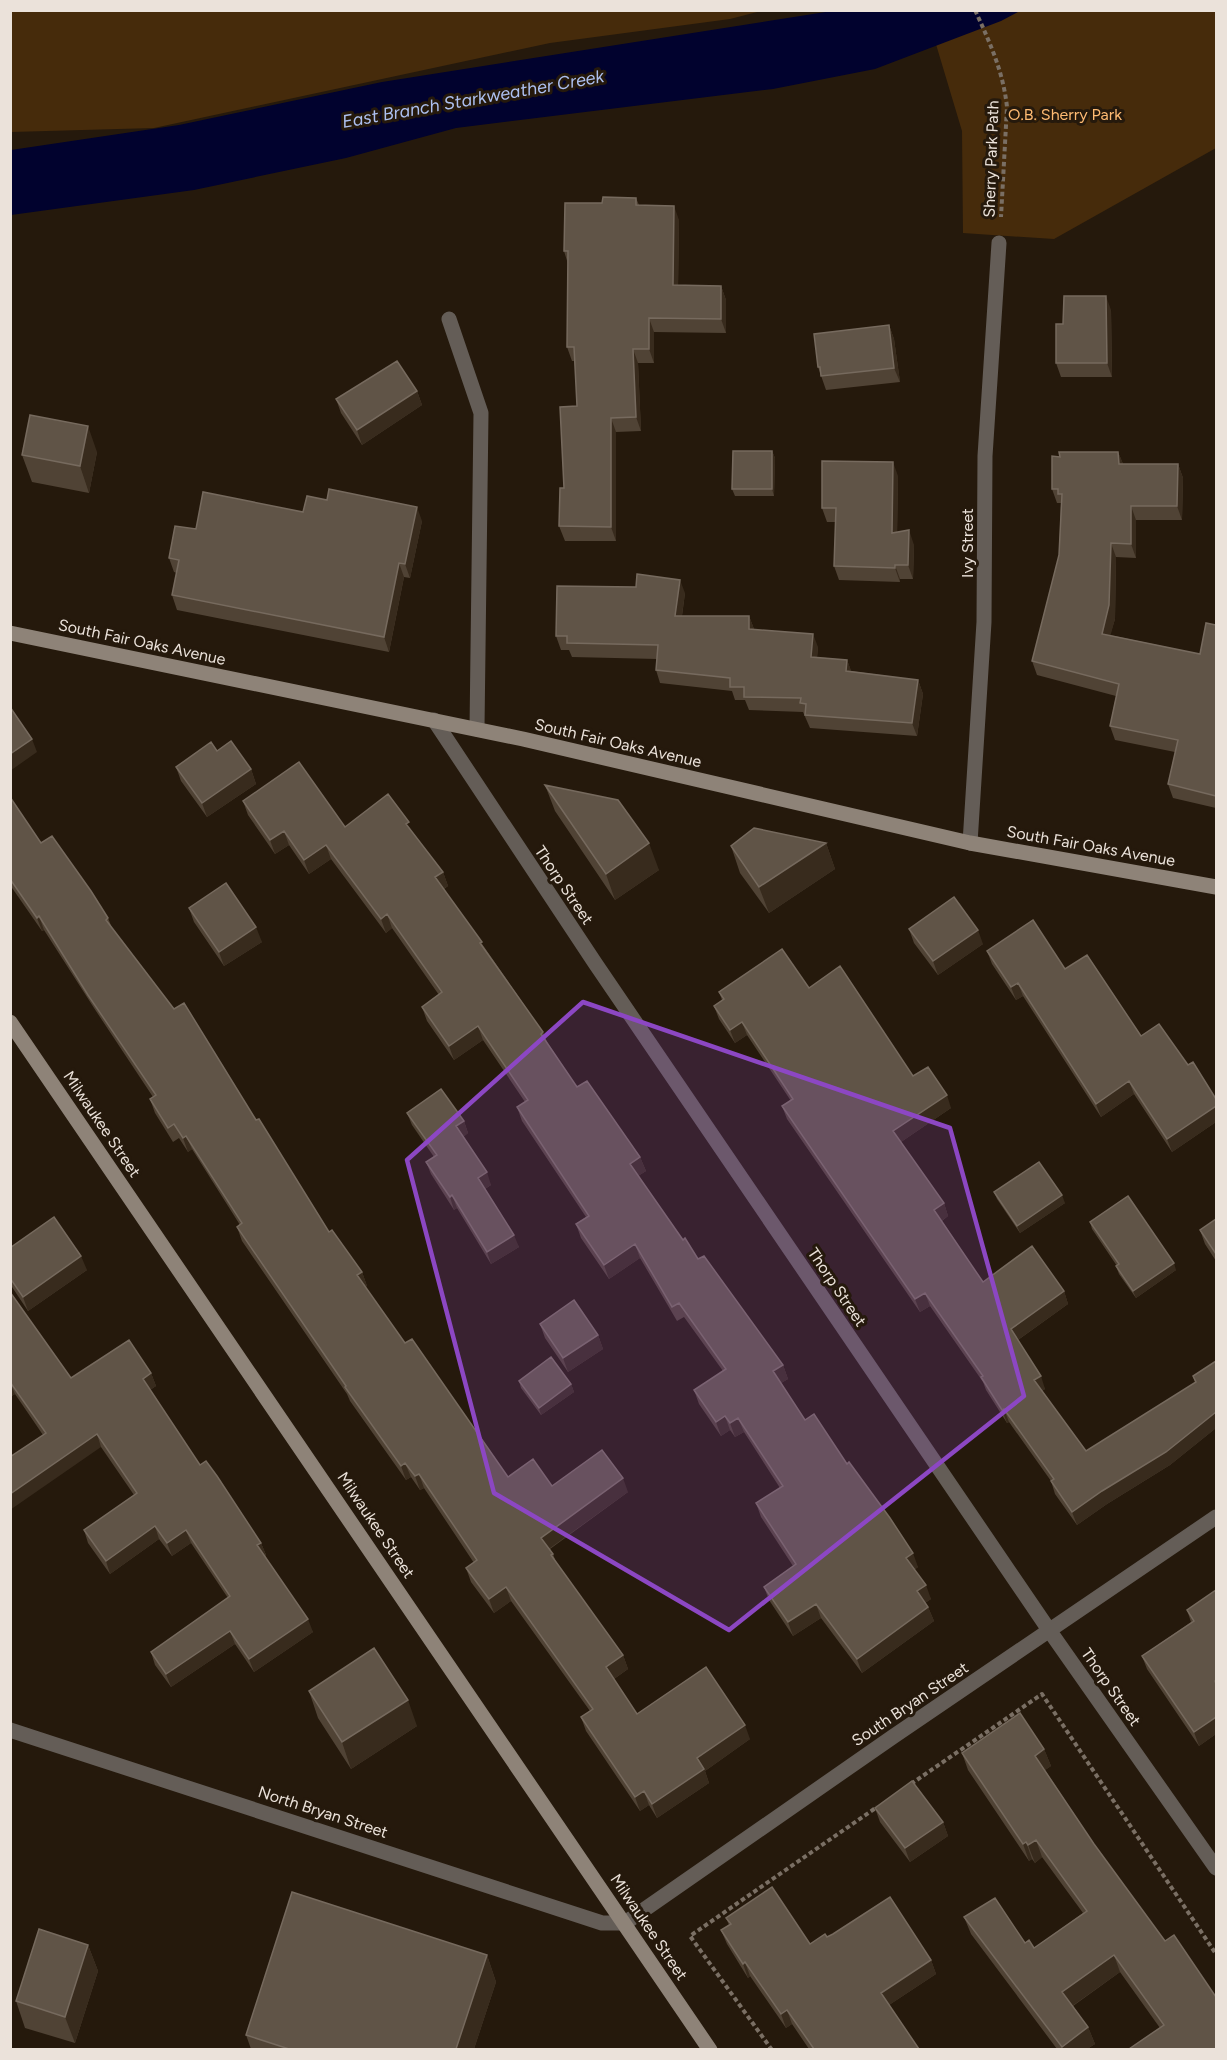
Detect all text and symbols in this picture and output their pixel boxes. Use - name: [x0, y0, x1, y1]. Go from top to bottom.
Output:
- water label: East Branch Starkweather Creek: [340, 65, 607, 133]
- street label: Sherry Park Path: [979, 100, 1003, 218]
- park label: O.B. Sherry Park: [1008, 105, 1122, 124]
- street label: Ivy Street: [958, 508, 977, 578]
- street label: South Fair Oaks Avenue: [57, 615, 228, 669]
- street label: South Fair Oaks Avenue: [533, 715, 704, 772]
- street label: South Fair Oaks Avenue: [1005, 822, 1177, 870]
- street label: Thorp Street: [531, 842, 597, 928]
- street label: Milwaukee Street: [59, 1067, 145, 1181]
- street label: Thorp Street: [804, 1244, 870, 1330]
- street label: Milwaukee Street: [333, 1468, 419, 1582]
- street label: Thorp Street: [1077, 1644, 1145, 1730]
- street label: South Bryan Street: [848, 1658, 972, 1750]
- street label: North Bryan Street: [256, 1782, 390, 1842]
- street label: Milwaukee Street: [606, 1870, 692, 1984]

